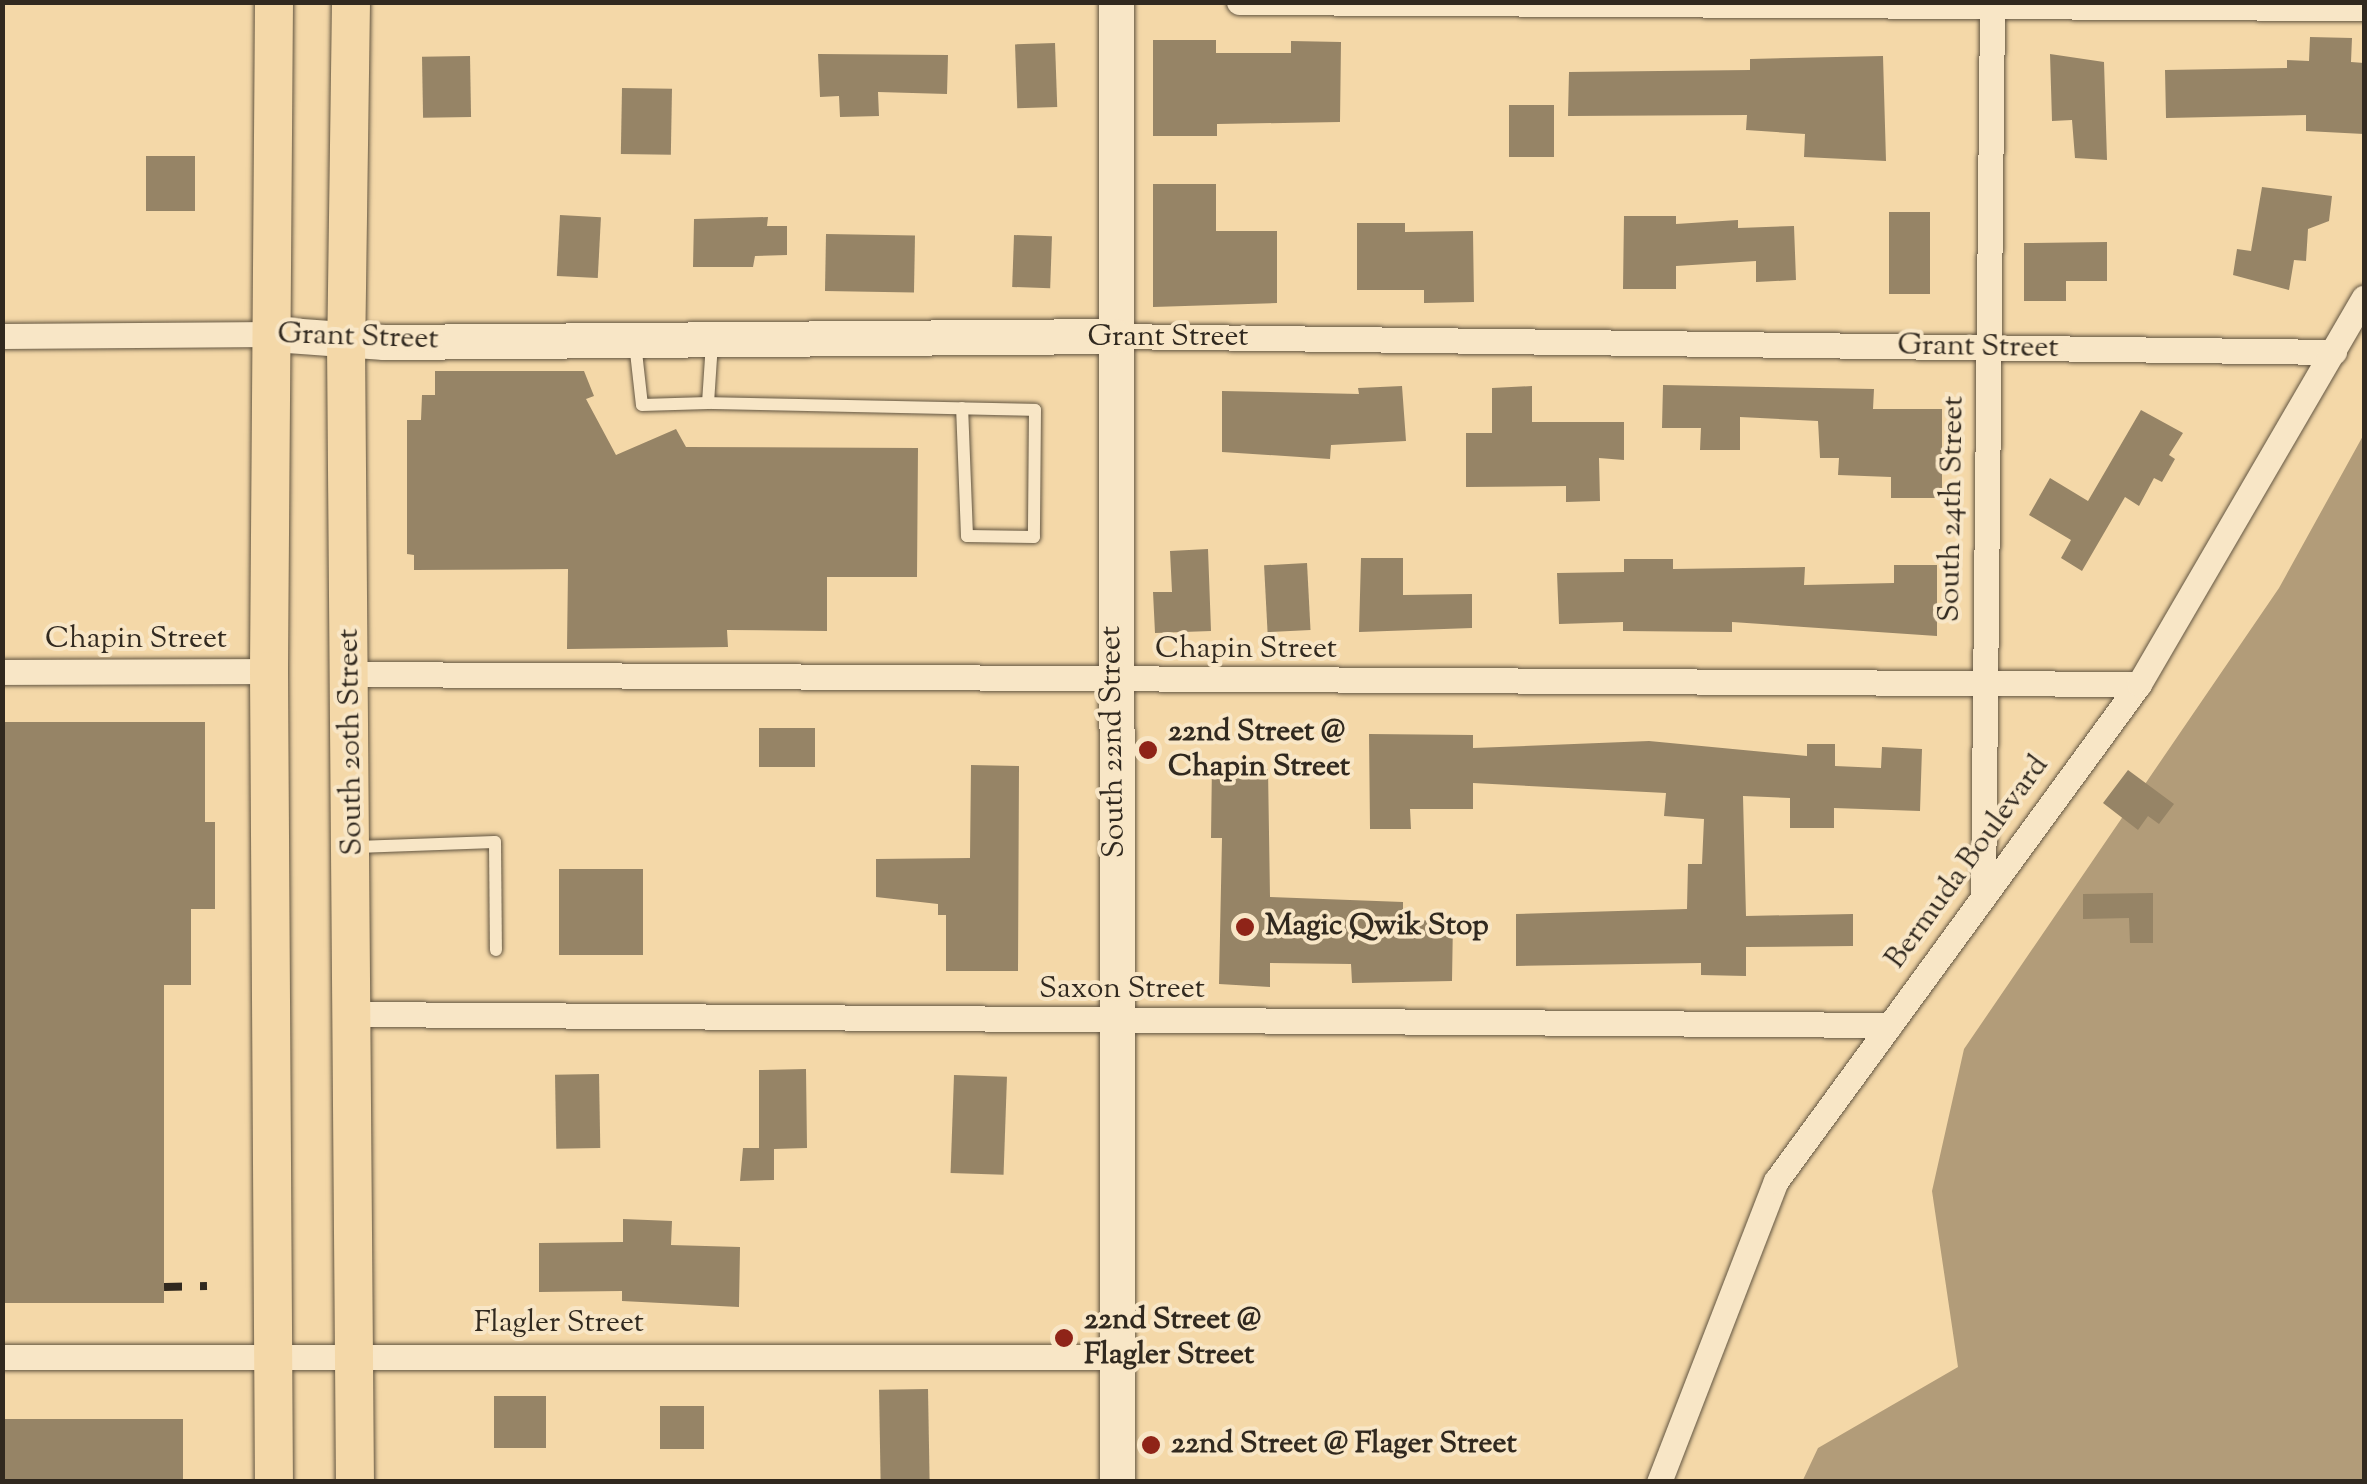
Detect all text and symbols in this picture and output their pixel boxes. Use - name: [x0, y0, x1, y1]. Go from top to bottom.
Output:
- street label: Grant Street: [277, 317, 439, 359]
- street label: Grant Street: [1087, 320, 1249, 356]
- street label: Grant Street: [1897, 329, 2059, 367]
- street label: South 24th Street: [1933, 395, 1973, 623]
- street label: Chapin Street: [45, 622, 227, 658]
- street label: South 22nd Street: [1094, 626, 1134, 858]
- street label: South 20th Street: [332, 628, 372, 856]
- street label: Chapin Street: [1155, 632, 1337, 668]
- place label: 22nd Street @ Chapin Street: [1168, 715, 1350, 786]
- marker: 22nd Street @ Chapin Street: [1137, 739, 1159, 761]
- street label: Bermuda Boulevard: [1879, 749, 2057, 977]
- place label: Magic Qwik Stop: [1265, 909, 1489, 945]
- marker: Magic Qwik Stop: [1234, 916, 1256, 938]
- street label: Saxon Street: [1039, 972, 1205, 1008]
- place label: 22nd Street @ Flagler Street: [1084, 1303, 1261, 1374]
- street label: Flagler Street: [474, 1306, 644, 1342]
- marker: 22nd Street @ Flagler Street: [1053, 1327, 1075, 1349]
- place label: 22nd Street @ Flager Street: [1171, 1427, 1517, 1463]
- marker: 22nd Street @ Flager Street: [1140, 1434, 1162, 1456]

